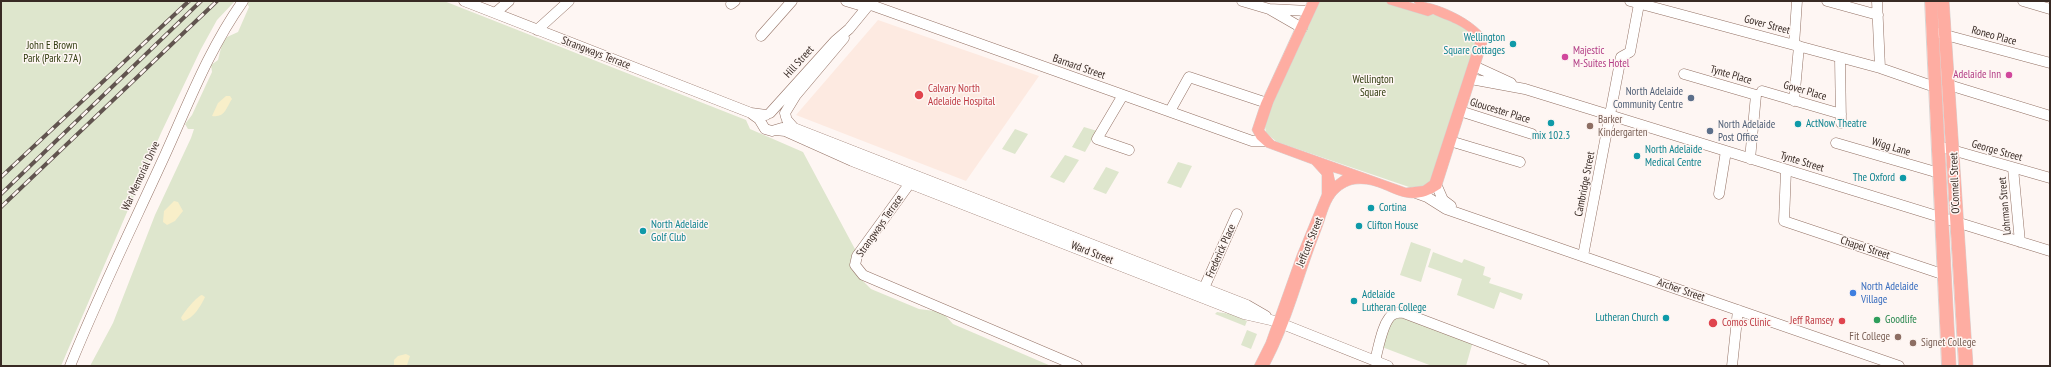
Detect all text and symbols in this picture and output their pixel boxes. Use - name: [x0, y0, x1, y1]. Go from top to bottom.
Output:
- street label: Gover Street: [1743, 13, 1791, 37]
- street label: Roneo Place: [1970, 24, 2018, 48]
- place label: Wellington Square Cottages: [1444, 31, 1505, 57]
- street label: Strangways Terrace: [560, 34, 632, 72]
- park label: John E Brown Park (Park 27A): [23, 39, 81, 65]
- marker: Wellington Square Cottages: [1508, 39, 1518, 49]
- street label: Hill Street: [781, 43, 817, 81]
- place label: Majestic M-Suites Hotel: [1573, 44, 1629, 70]
- street label: Barnard Street: [1051, 52, 1107, 82]
- marker: Majestic M-Suites Hotel: [1560, 52, 1570, 62]
- street label: Tynte Place: [1709, 63, 1753, 87]
- place label: Adelaide Inn: [1953, 68, 2001, 82]
- marker: Adelaide Inn: [2004, 70, 2014, 80]
- park label: Wellington Square: [1352, 73, 1394, 99]
- street label: Gover Place: [1782, 79, 1828, 103]
- place label: Calvary North Adelaide Hospital: [928, 82, 995, 108]
- place label: North Adelaide Community Centre: [1613, 85, 1683, 111]
- marker: Calvary North Adelaide Hospital: [913, 89, 925, 101]
- marker: North Adelaide Community Centre: [1686, 93, 1696, 103]
- street label: Gloucester Place: [1468, 96, 1532, 126]
- place label: Barker Kindergarten: [1598, 113, 1648, 139]
- place label: ActNow Theatre: [1806, 117, 1867, 131]
- marker: mix 102.3: [1546, 118, 1556, 128]
- place label: North Adelaide Post Office: [1718, 118, 1775, 144]
- marker: ActNow Theatre: [1793, 119, 1803, 129]
- marker: Barker Kindergarten: [1585, 121, 1595, 131]
- marker: North Adelaide Post Office: [1705, 126, 1715, 136]
- place label: mix 102.3: [1532, 129, 1570, 143]
- street label: Wigg Lane: [1870, 135, 1912, 159]
- street label: George Street: [1970, 137, 2024, 165]
- street label: War Memorial Drive: [119, 139, 163, 213]
- place label: North Adelaide Medical Centre: [1645, 143, 1702, 169]
- street label: Tynte Street: [1778, 149, 1826, 175]
- street label: Cambridge Street: [1572, 150, 1598, 218]
- marker: North Adelaide Medical Centre: [1632, 151, 1642, 161]
- street label: O'Connell Street: [1947, 152, 1963, 214]
- place label: The Oxford: [1853, 171, 1895, 185]
- marker: The Oxford: [1898, 173, 1908, 183]
- street label: Lohrman Street: [1996, 176, 2014, 236]
- street label: Strangways Terrace: [854, 192, 906, 260]
- place label: Cortina: [1379, 201, 1406, 215]
- marker: Cortina: [1366, 203, 1376, 213]
- street label: Jeffcott Street: [1294, 215, 1326, 269]
- place label: North Adelaide Golf Club: [651, 218, 708, 244]
- place label: Clifton House: [1367, 219, 1418, 233]
- marker: Clifton House: [1354, 221, 1364, 231]
- street label: Frederick Place: [1203, 222, 1239, 280]
- marker: North Adelaide Golf Club: [638, 226, 648, 236]
- street label: Chapel Street: [1839, 234, 1891, 262]
- street label: Ward Street: [1069, 239, 1115, 267]
- street label: Archer Street: [1655, 276, 1707, 304]
- place label: North Adelaide Village: [1861, 280, 1918, 306]
- place label: Adelaide Lutheran College: [1362, 288, 1427, 314]
- marker: North Adelaide Village: [1848, 288, 1858, 298]
- marker: Adelaide Lutheran College: [1349, 296, 1359, 306]
- place label: Lutheran Church: [1595, 311, 1658, 325]
- marker: Lutheran Church: [1661, 313, 1671, 323]
- place label: Goodlife: [1885, 313, 1917, 327]
- place label: Jeff Ramsey: [1790, 314, 1834, 328]
- marker: Goodlife: [1872, 315, 1882, 325]
- place label: Comos Clinic: [1722, 316, 1771, 330]
- marker: Jeff Ramsey: [1837, 316, 1847, 326]
- marker: Comos Clinic: [1707, 317, 1719, 329]
- place label: Fit College: [1849, 330, 1890, 344]
- marker: Fit College: [1893, 332, 1903, 342]
- place label: Signet College: [1921, 336, 1976, 350]
- marker: Signet College: [1908, 338, 1918, 348]

